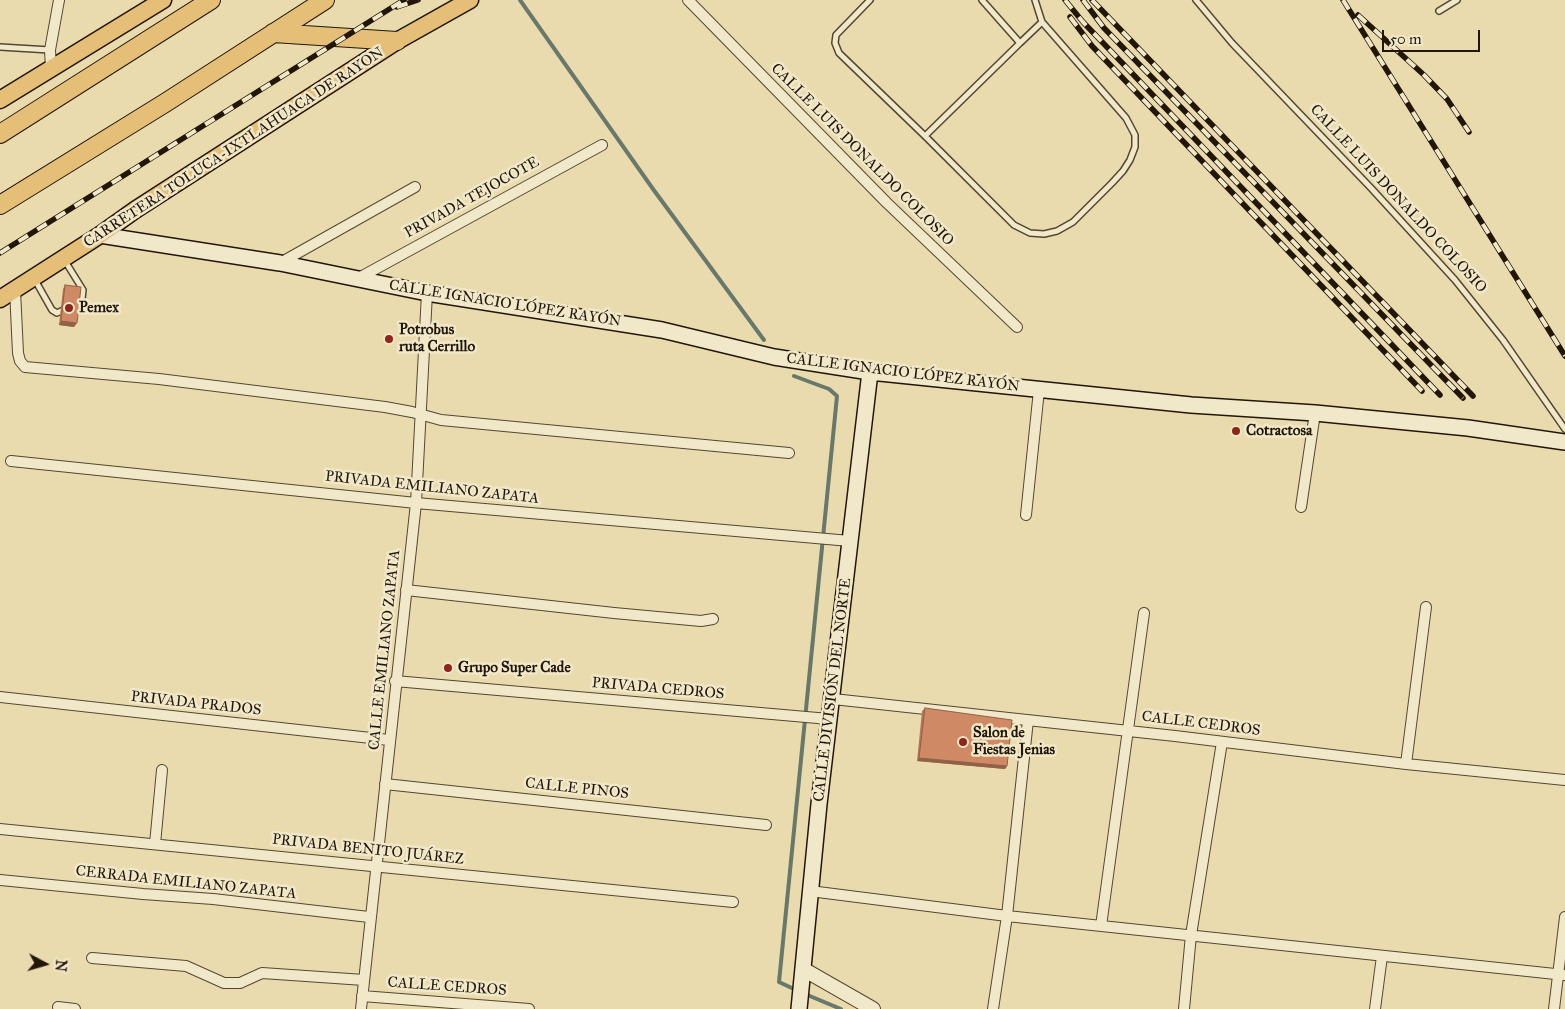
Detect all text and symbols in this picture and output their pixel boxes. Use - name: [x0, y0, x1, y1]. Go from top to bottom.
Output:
- scale bar: [1385, 20, 1482, 52]
- text: 50 m: [1390, 30, 1422, 48]
- street label: CARRETERA TOLUCA-IXTLAHUACA DE RAYON: [81, 44, 387, 252]
- street label: CALLE LUIS DONALDO COLOSIO: [767, 60, 957, 250]
- street label: CALLE LUIS DONALDO COLOSIO: [1306, 101, 1490, 297]
- street label: PRIVADA TEJOCOTE: [402, 154, 542, 242]
- street label: CALLE IGNACIO LÓPEZ RAYÓN: [388, 277, 622, 331]
- place label: Pemex: [79, 299, 119, 317]
- marker: Pemex: [63, 302, 75, 314]
- place label: Potrobus ruta Cerrillo: [399, 321, 475, 356]
- marker: Potrobus ruta Cerrillo: [383, 333, 395, 345]
- street label: CALLE IGNACIO LÓPEZ RAYÓN: [785, 350, 1021, 396]
- place label: Cotractosa: [1246, 422, 1312, 440]
- marker: Cotractosa: [1230, 425, 1242, 437]
- street label: PRIVADA EMILIANO ZAPATA: [324, 468, 540, 508]
- street label: CALLE EMILIANO ZAPATA: [366, 549, 404, 751]
- street label: CALLE DIVISIÓN DEL NORTE: [810, 577, 856, 803]
- place label: Grupo Super Cade: [458, 659, 571, 677]
- marker: Grupo Super Cade: [442, 662, 454, 674]
- street label: PRIVADA CEDROS: [591, 674, 725, 704]
- street label: PRIVADA PRADOS: [130, 688, 262, 720]
- street label: CALLE CEDROS: [1141, 708, 1261, 740]
- place label: Salon de Fiestas Jenias: [973, 724, 1055, 759]
- marker: Salon de Fiestas Jenias: [957, 736, 969, 748]
- street label: CALLE PINOS: [524, 775, 630, 803]
- street label: PRIVADA BENITO JUÁREZ: [271, 831, 465, 869]
- street label: CERRADA EMILIANO ZAPATA: [75, 862, 297, 904]
- north arrow: [20, 939, 70, 989]
- text: N: [51, 959, 69, 972]
- street label: CALLE CEDROS: [387, 974, 507, 1000]

